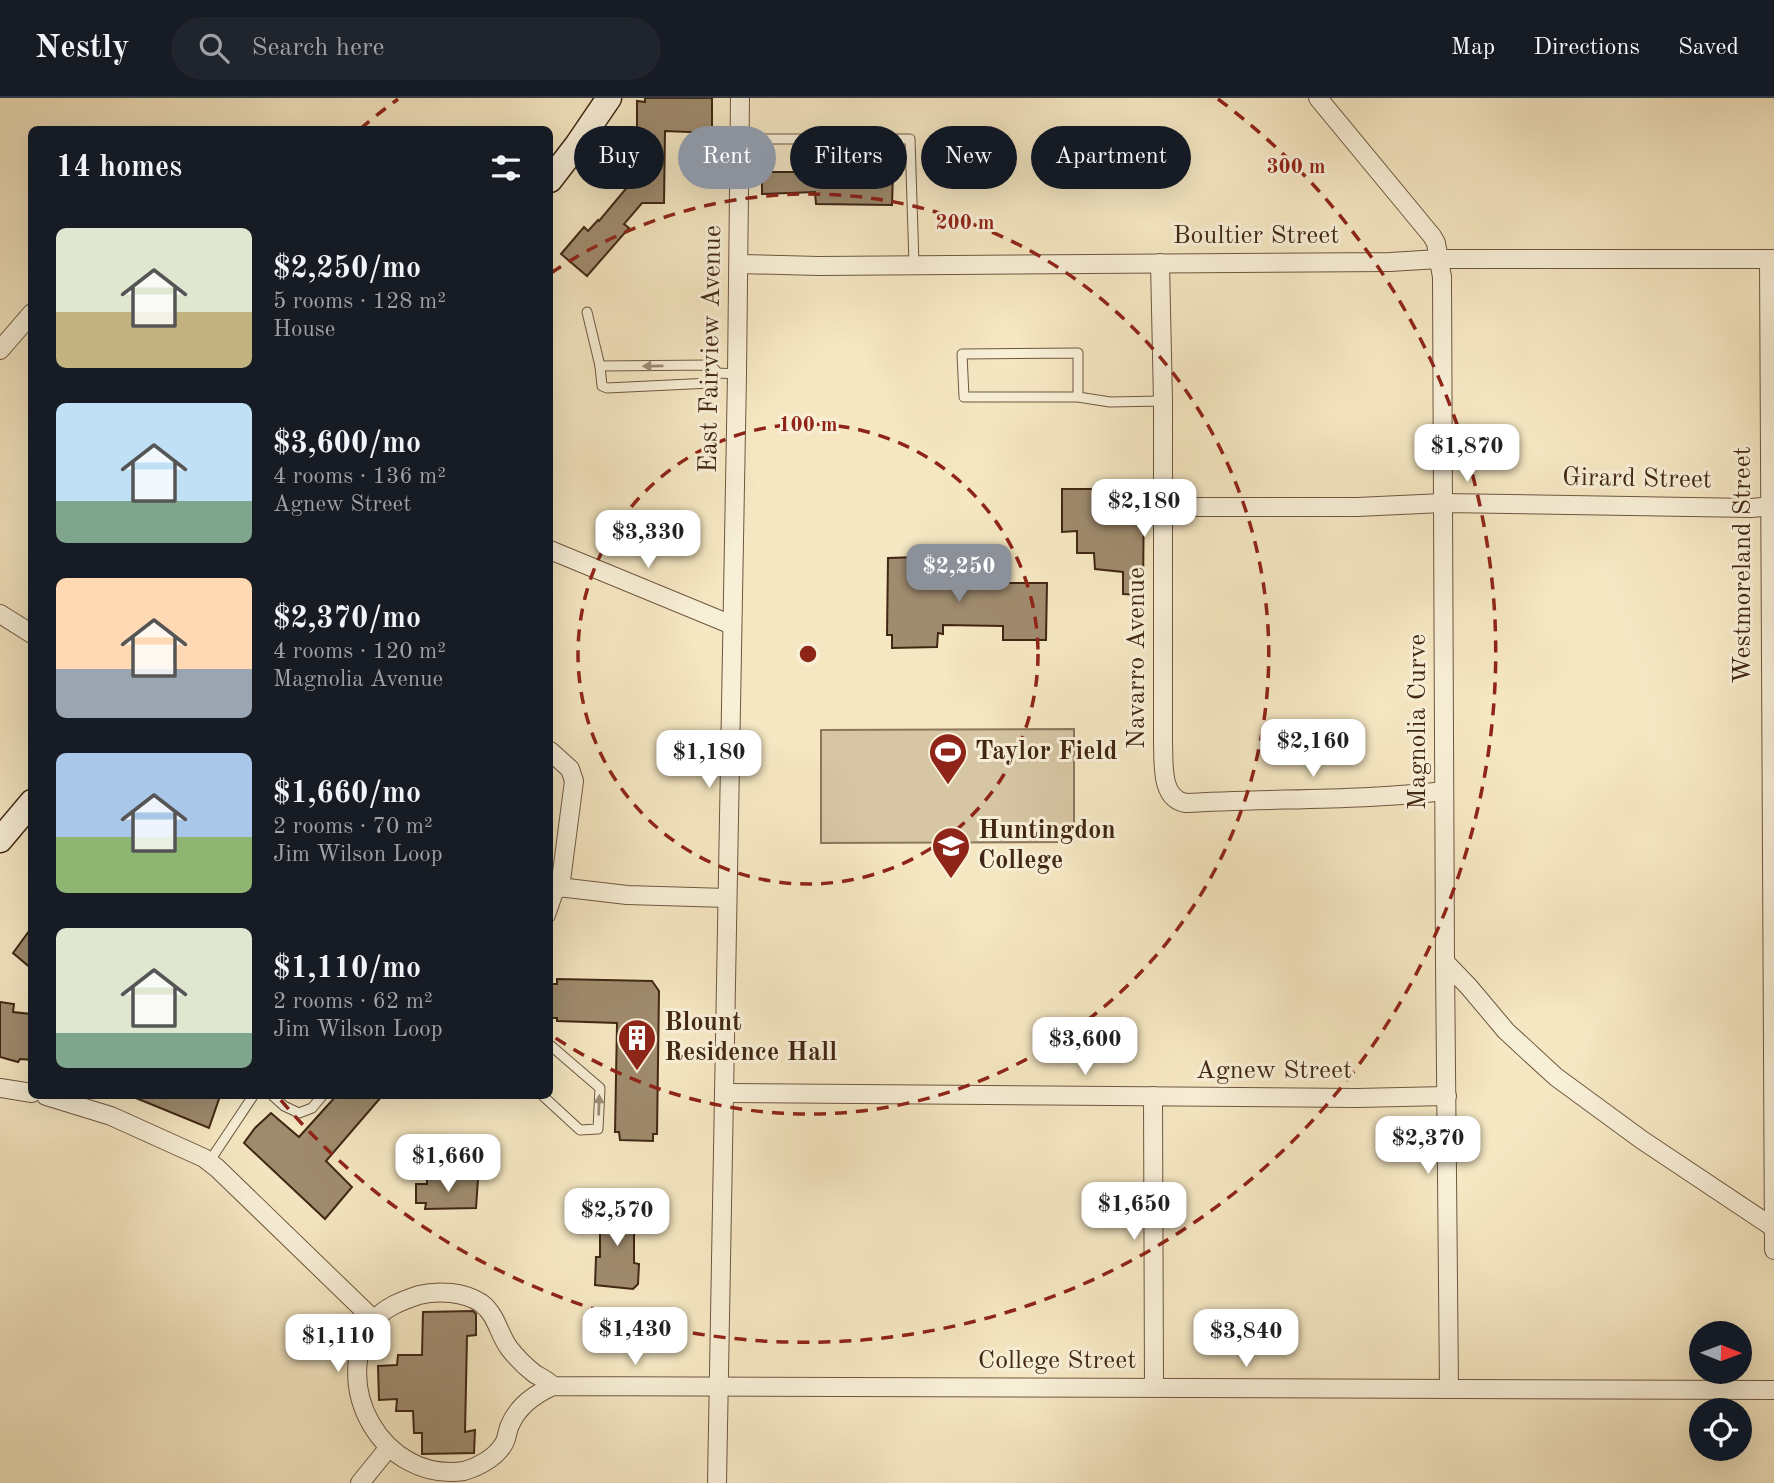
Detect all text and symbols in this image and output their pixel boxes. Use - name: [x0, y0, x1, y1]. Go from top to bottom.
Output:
- search box: [171, 17, 661, 80]
- icon: search: [195, 29, 233, 67]
- text: Nestly: [35, 32, 129, 65]
- text: Search here: [251, 35, 385, 61]
- text: Map: [1451, 36, 1495, 60]
- text: Directions: [1533, 36, 1640, 60]
- text: Saved: [1678, 36, 1739, 60]
- chip: Buy: [574, 126, 664, 189]
- chip: Rent: [678, 126, 776, 189]
- chip: Filters: [790, 126, 907, 189]
- chip: New: [921, 126, 1017, 189]
- chip: Apartment: [1031, 126, 1191, 189]
- icon: filters: [487, 149, 525, 187]
- text: 14 homes: [56, 153, 182, 183]
- text: 300 m: [1266, 157, 1326, 178]
- text: 200 m: [935, 213, 995, 234]
- street label: Boultier Street: [1173, 223, 1339, 249]
- street label: East Fairview Avenue: [696, 225, 726, 473]
- text: $2,250/mo: [273, 254, 421, 284]
- icon: home: [112, 256, 196, 340]
- text: 5 rooms · 128 m²: [273, 290, 446, 313]
- text: House: [273, 318, 335, 341]
- one-way arrow: [642, 360, 664, 371]
- text: 100 m: [778, 415, 838, 436]
- pin: $1,870: [1410, 424, 1524, 484]
- text: $3,600/mo: [273, 429, 421, 459]
- icon: home: [112, 431, 196, 515]
- text: $1,870: [1430, 435, 1504, 458]
- street label: Westmoreland Street: [1730, 446, 1756, 684]
- text: 4 rooms · 136 m²: [273, 465, 446, 488]
- street label: Girard Street: [1562, 465, 1712, 493]
- pin: $2,180: [1087, 480, 1201, 539]
- text: $2,180: [1107, 490, 1181, 513]
- text: Agnew Street: [273, 493, 411, 516]
- pin: $3,330: [591, 510, 705, 570]
- text: $3,330: [611, 521, 685, 544]
- pin: $2,250: [902, 545, 1016, 604]
- text: $2,250: [922, 555, 996, 578]
- street label: Navarro Avenue: [1124, 567, 1150, 749]
- text: $2,370/mo: [273, 604, 421, 634]
- icon: home: [112, 606, 196, 690]
- street label: Magnolia Curve: [1405, 634, 1431, 810]
- text: 4 rooms · 120 m²: [273, 640, 446, 663]
- centre of rings: [796, 642, 820, 666]
- text: Magnolia Avenue: [273, 668, 443, 691]
- pin: $2,160: [1256, 720, 1370, 779]
- pin: $1,180: [652, 730, 766, 790]
- text: $2,160: [1276, 730, 1350, 753]
- sports icon: Taylor Field: [927, 731, 969, 786]
- place label: Taylor Field: [975, 739, 1117, 765]
- text: $1,180: [672, 741, 746, 764]
- text: $1,660/mo: [273, 779, 421, 809]
- icon: home: [112, 781, 196, 865]
- text: 2 rooms · 70 m²: [273, 815, 433, 838]
- place label: Huntingdon College: [978, 818, 1116, 874]
- school or university icon: Huntingdon College: [930, 825, 972, 880]
- text: Jim Wilson Loop: [273, 843, 443, 866]
- text: $1,110/mo: [273, 954, 421, 984]
- icon: home: [112, 956, 196, 1040]
- text: 2 rooms · 62 m²: [273, 990, 433, 1013]
- place label: Blount Residence Hall: [664, 1010, 837, 1066]
- building icon: Blount Residence Hall: [616, 1017, 658, 1072]
- text: Jim Wilson Loop: [273, 1018, 443, 1041]
- pin: $3,600: [1028, 1018, 1142, 1077]
- text: $3,600: [1048, 1028, 1122, 1051]
- street label: Agnew Street: [1196, 1058, 1352, 1084]
- one-way arrow: [593, 1094, 604, 1116]
- pin: $2,370: [1371, 1116, 1485, 1176]
- text: $2,370: [1391, 1127, 1465, 1150]
- pin: $1,660: [391, 1134, 505, 1194]
- text: $1,660: [411, 1145, 485, 1168]
- pin: $1,650: [1077, 1182, 1191, 1242]
- pin: $2,570: [560, 1188, 674, 1248]
- text: $1,650: [1097, 1193, 1171, 1216]
- text: $2,570: [580, 1199, 654, 1222]
- pin: $1,430: [578, 1308, 692, 1367]
- pin: $3,840: [1189, 1310, 1303, 1369]
- pin: $1,110: [281, 1314, 395, 1374]
- text: $1,430: [598, 1318, 672, 1341]
- text: $3,840: [1209, 1320, 1283, 1343]
- north arrow: [1689, 1321, 1752, 1384]
- map controls: [1689, 1321, 1752, 1461]
- text: $1,110: [301, 1325, 375, 1348]
- street label: College Street: [978, 1348, 1136, 1374]
- button: locate: [1689, 1398, 1752, 1461]

